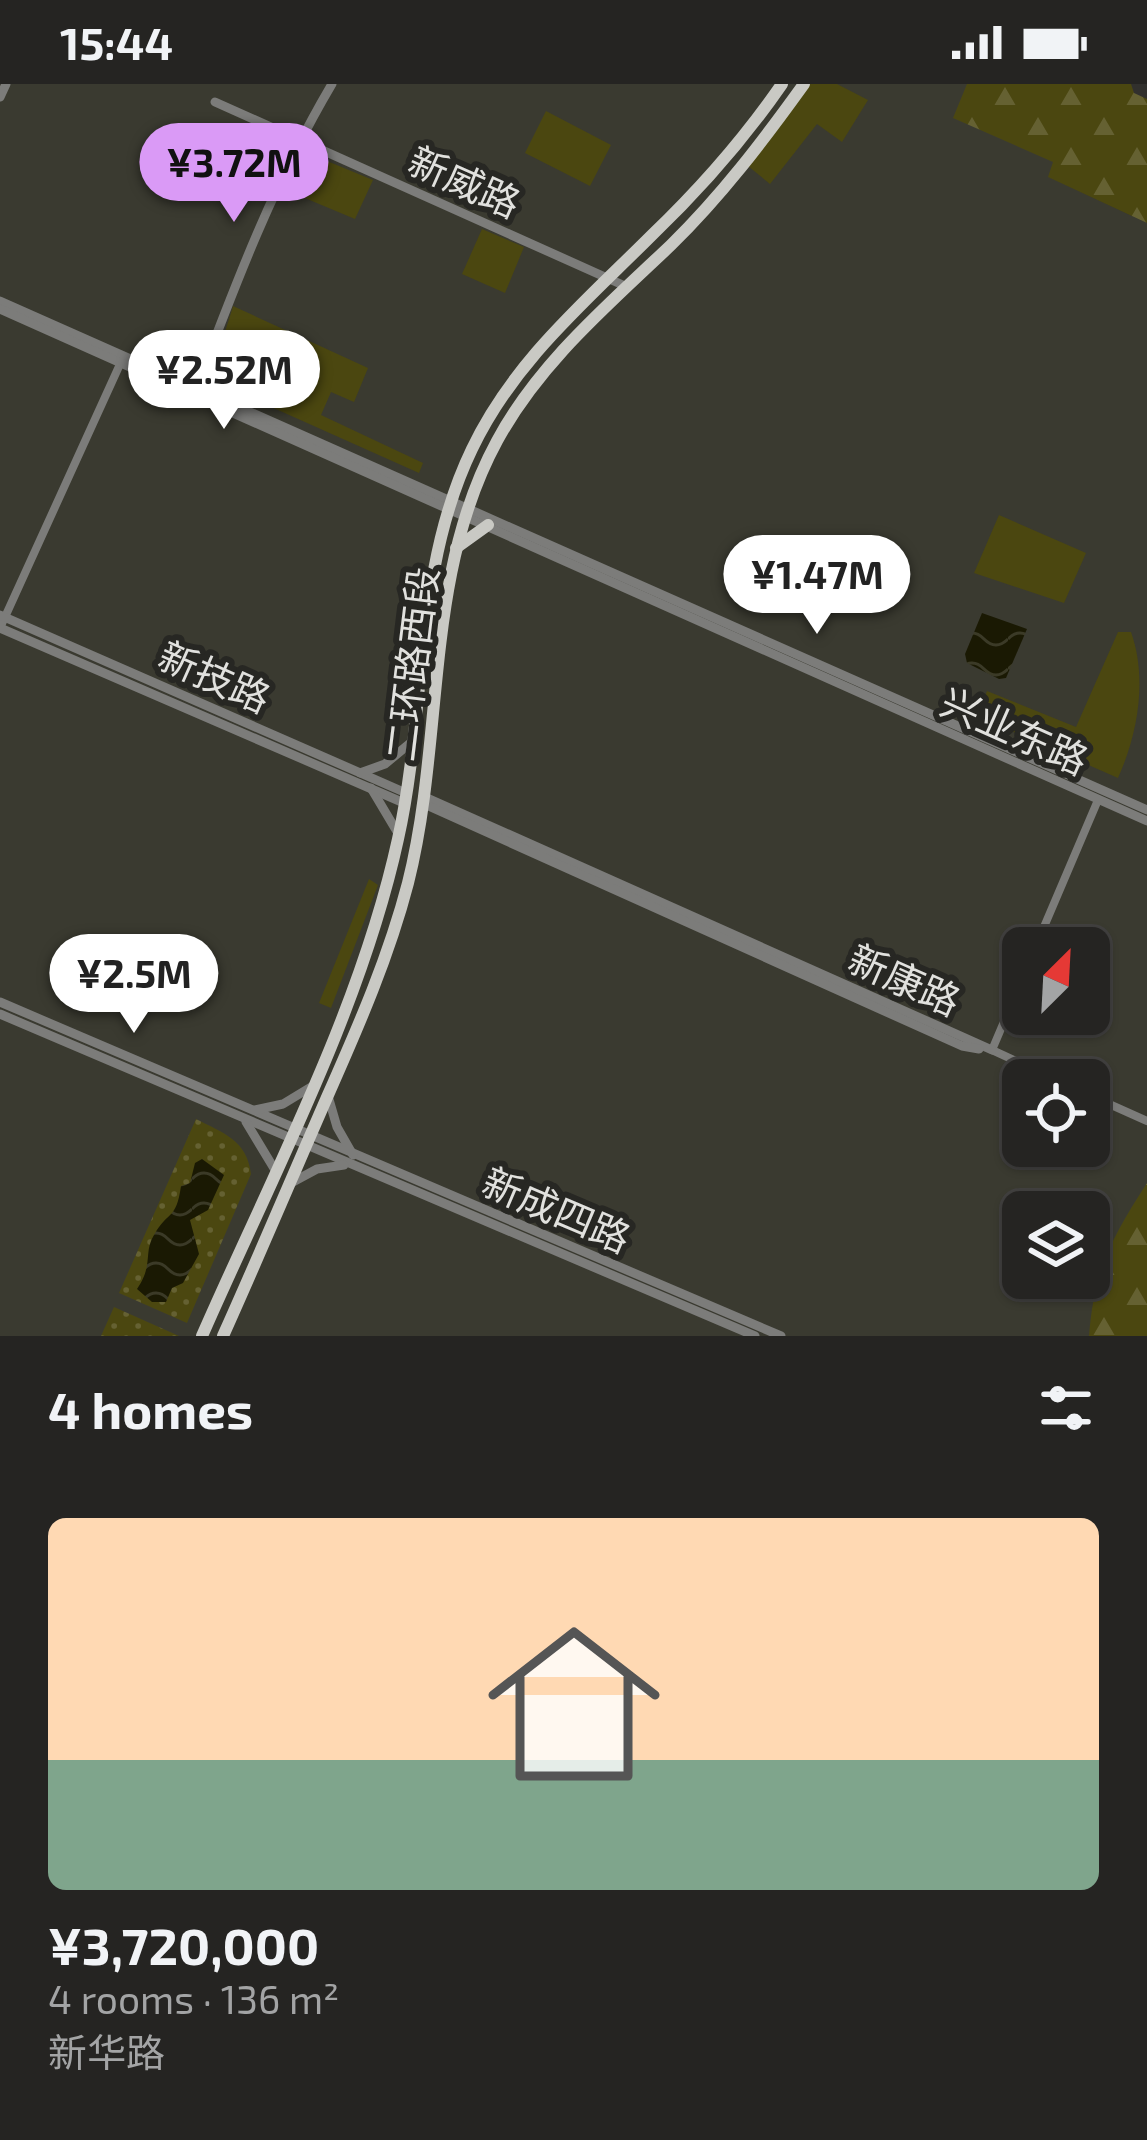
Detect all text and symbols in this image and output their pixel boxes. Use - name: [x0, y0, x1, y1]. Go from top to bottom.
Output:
- text: 15:44: [60, 15, 173, 69]
- pin: ¥3.72M: [136, 123, 332, 225]
- street label: 新威路: [402, 136, 528, 226]
- text: ¥3.72M: [166, 138, 302, 185]
- pin: ¥2.52M: [126, 330, 322, 432]
- text: ¥2.52M: [155, 345, 293, 392]
- pin: ¥1.47M: [719, 535, 915, 637]
- text: ¥1.47M: [750, 550, 884, 597]
- street label: 二环路西段: [376, 564, 446, 764]
- street label: 新技路: [152, 631, 278, 721]
- street label: 兴业东路: [934, 677, 1096, 783]
- north arrow: [1002, 927, 1110, 1035]
- map controls: [1002, 927, 1110, 1299]
- pin: ¥2.5M: [50, 934, 218, 1036]
- street label: 新康路: [842, 934, 968, 1024]
- text: ¥2.5M: [76, 949, 192, 996]
- button: locate: [1002, 1059, 1110, 1167]
- street label: 新成四路: [476, 1157, 638, 1261]
- button: layers: [1002, 1191, 1110, 1299]
- icon: filters: [1033, 1375, 1099, 1441]
- text: 4 homes: [48, 1378, 253, 1439]
- icon: home: [466, 1596, 682, 1812]
- text: ¥3,720,000: [48, 1914, 319, 1975]
- text: 4 rooms · 136 m²: [48, 1975, 339, 2022]
- text: 新华路: [48, 2028, 165, 2075]

